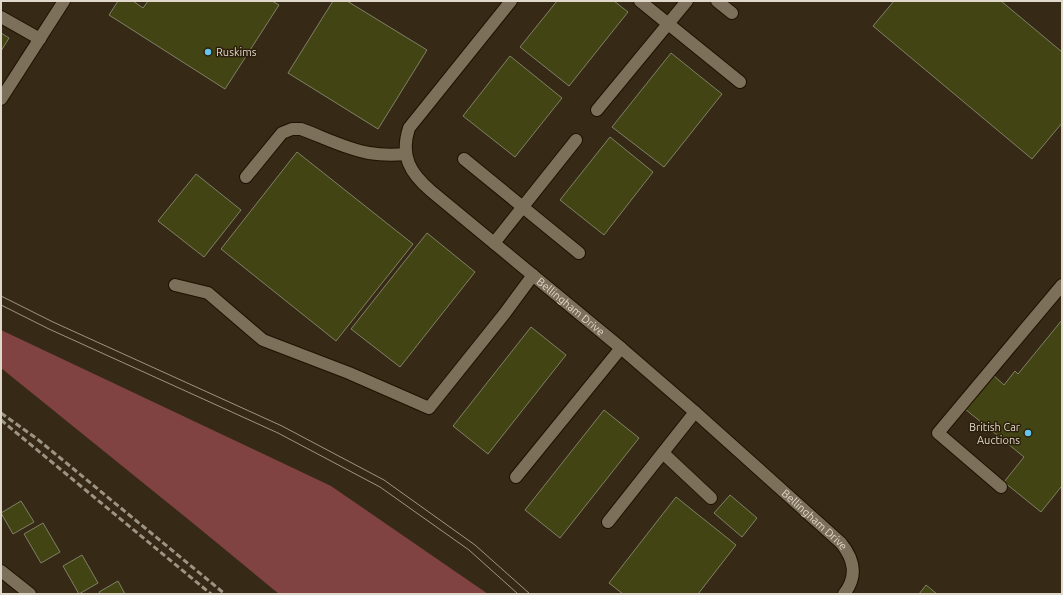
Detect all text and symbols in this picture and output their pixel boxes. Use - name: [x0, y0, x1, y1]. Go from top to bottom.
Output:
- place label: Ruskims: [216, 46, 257, 58]
- marker: Ruskims: [203, 47, 213, 57]
- street label: Bellingham Drive: [534, 275, 607, 338]
- place label: British Car Auctions: [969, 421, 1021, 446]
- marker: British Car Auctions: [1023, 428, 1033, 438]
- street label: Bellingham Drive: [779, 487, 850, 552]

